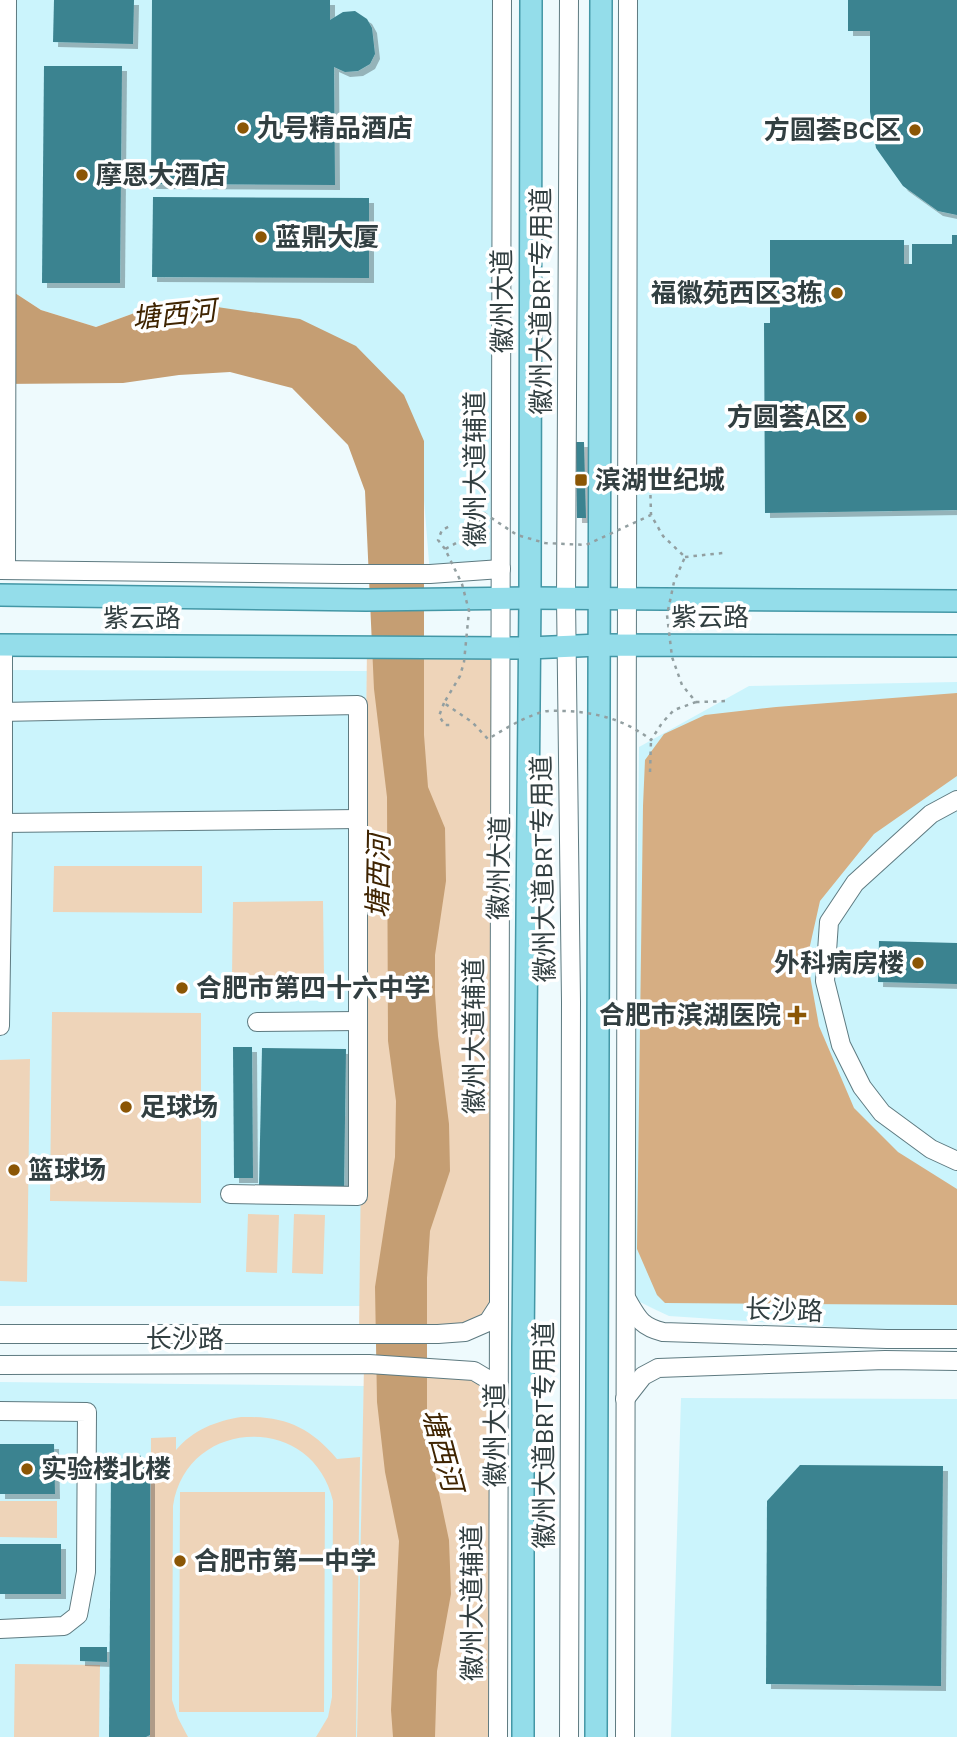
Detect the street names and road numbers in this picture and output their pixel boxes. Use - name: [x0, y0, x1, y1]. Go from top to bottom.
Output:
- street label: 徽州大道BRT专用道: [526, 187, 557, 415]
- street label: 徽州大道: [487, 249, 518, 353]
- street label: 徽州大道辅道: [460, 391, 491, 547]
- street label: 紫云路: [671, 602, 749, 633]
- street label: 紫云路: [103, 603, 181, 634]
- street label: 徽州大道BRT专用道: [526, 755, 561, 983]
- street label: 徽州大道: [483, 816, 516, 920]
- street label: 徽州大道辅道: [459, 958, 490, 1114]
- street label: 长沙路: [744, 1294, 824, 1327]
- street label: 徽州大道BRT专用道: [529, 1321, 560, 1549]
- street label: 长沙路: [146, 1324, 224, 1355]
- street label: 徽州大道: [480, 1383, 511, 1487]
- street label: 徽州大道辅道: [457, 1525, 488, 1681]

